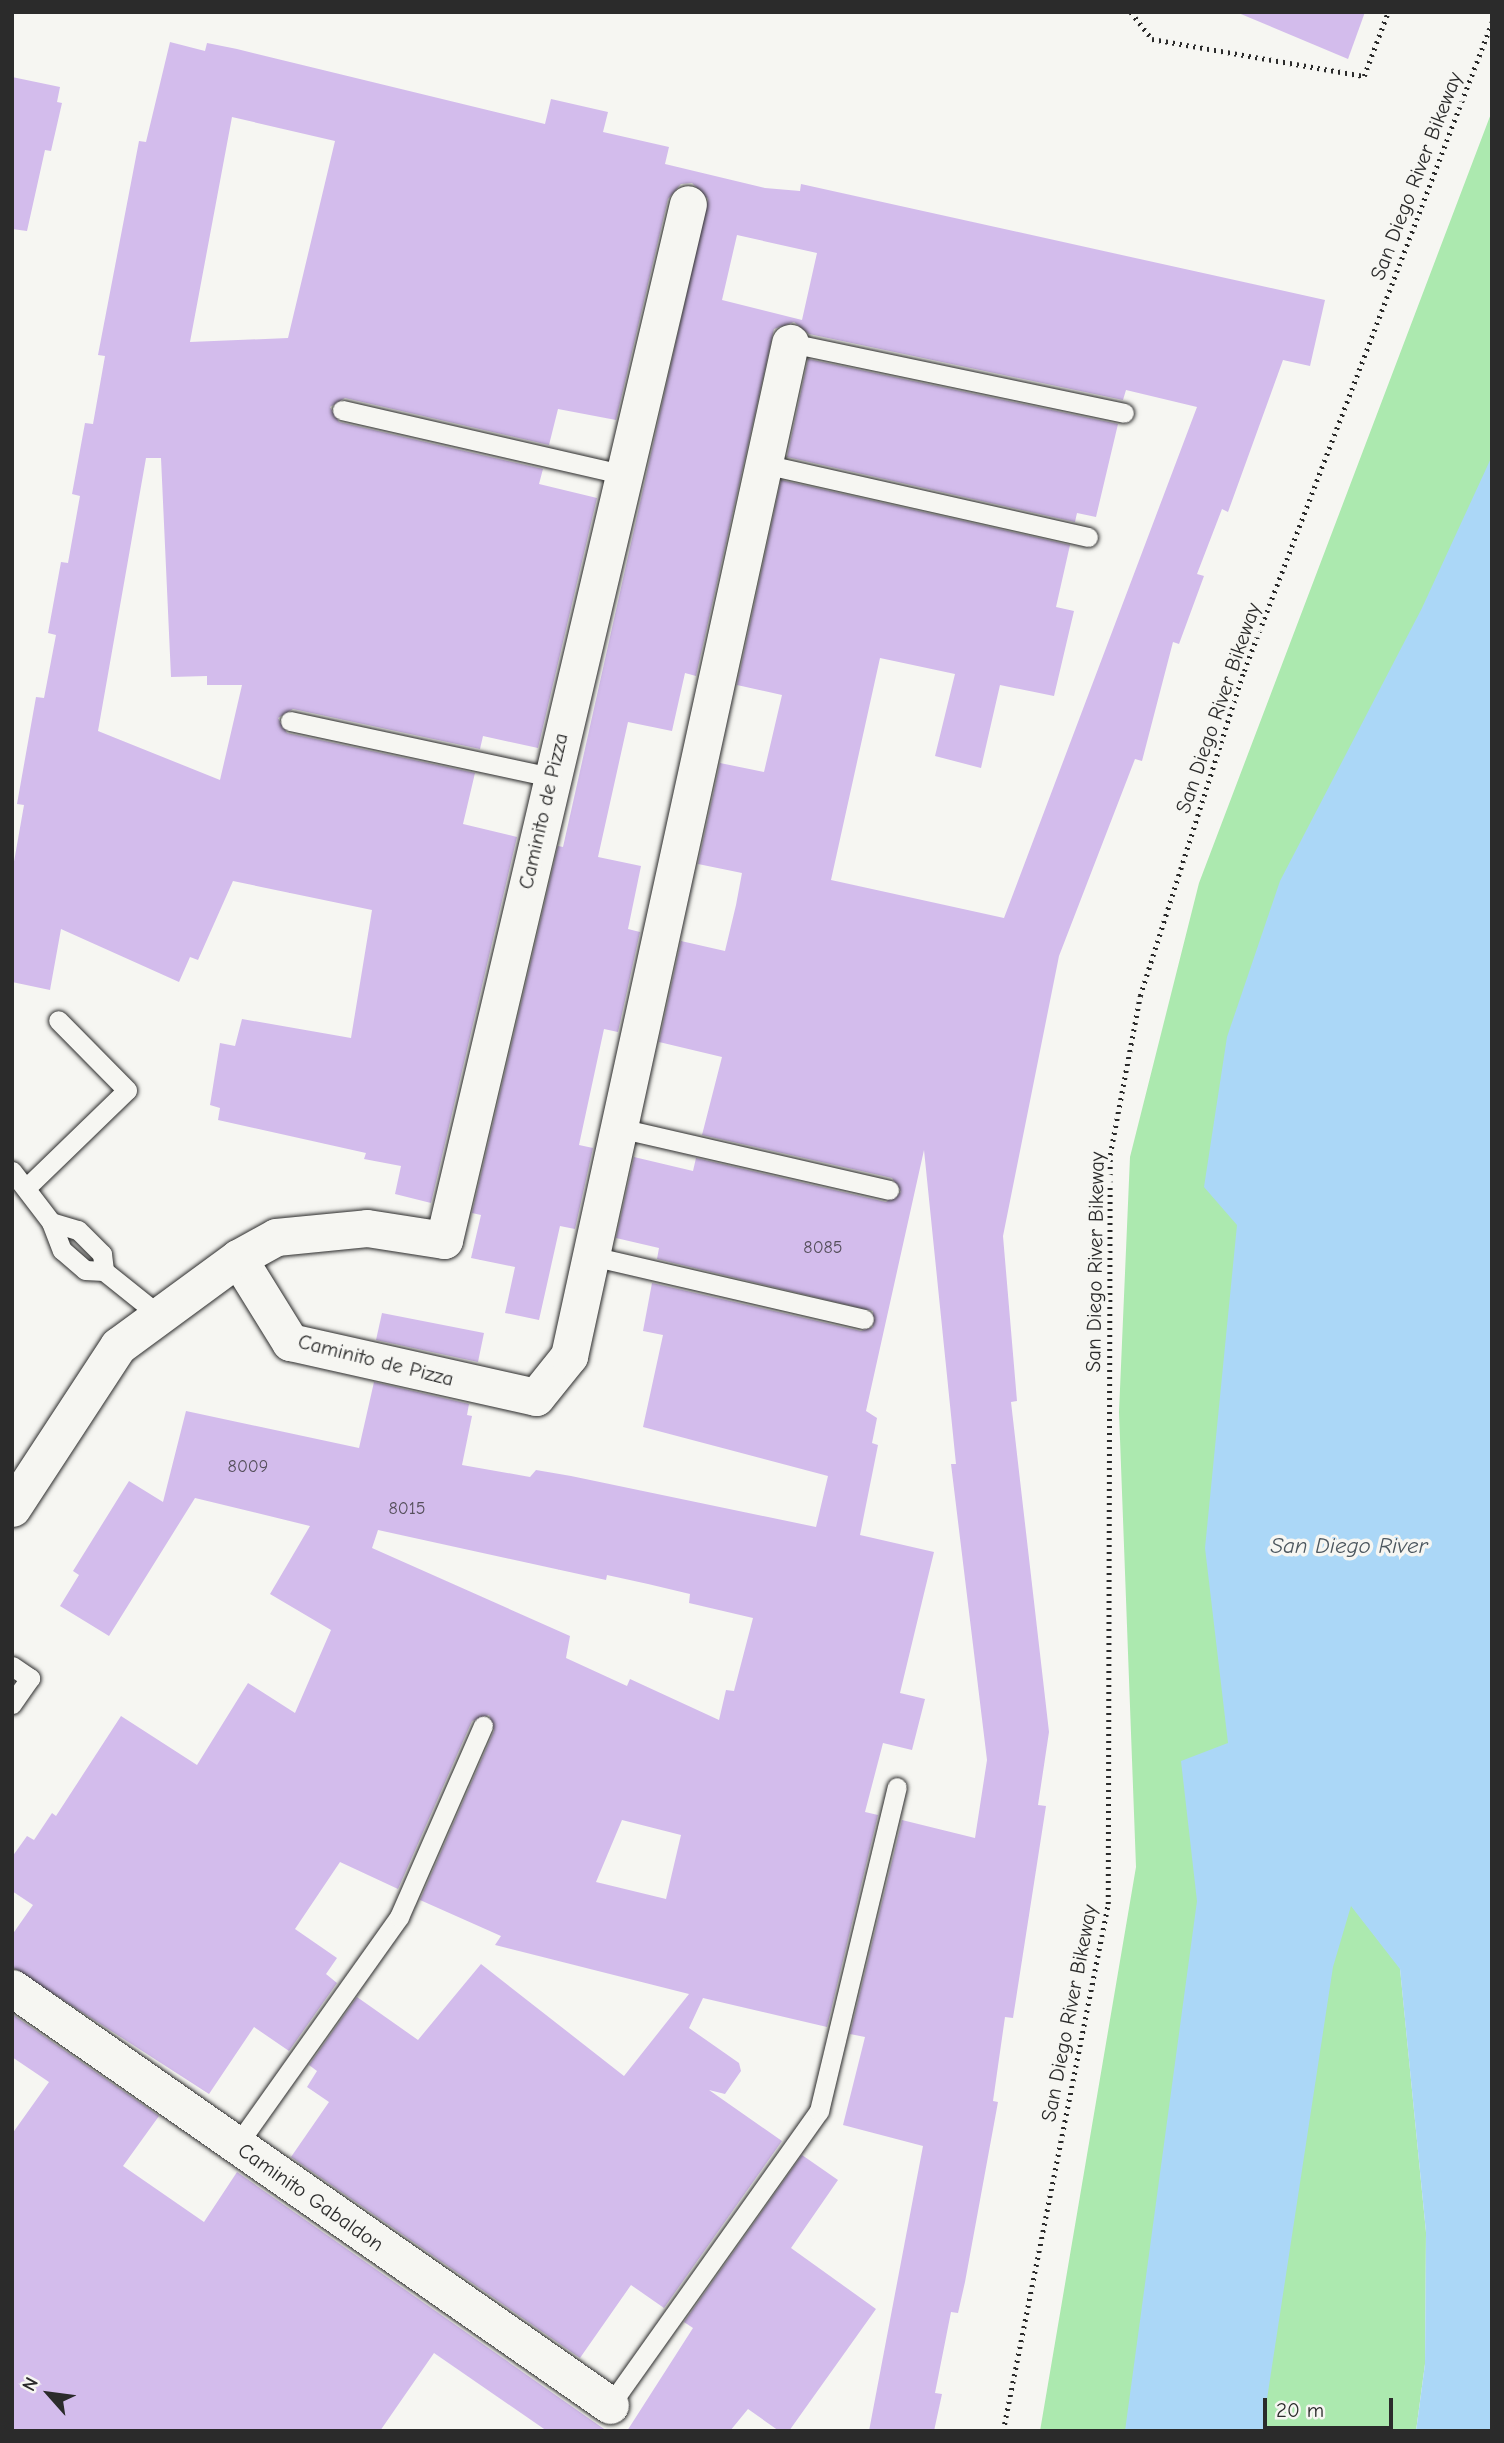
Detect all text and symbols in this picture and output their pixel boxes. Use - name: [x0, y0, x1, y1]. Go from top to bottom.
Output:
- street label: San Diego River Bikeway: [1365, 68, 1467, 284]
- street label: San Diego River Bikeway: [1170, 600, 1266, 816]
- street label: Caminito de Pizza: [513, 730, 573, 892]
- street label: San Diego River Bikeway: [1080, 1151, 1110, 1373]
- house number: 8085: [803, 1237, 843, 1259]
- street label: Caminito de Pizza: [296, 1328, 456, 1392]
- house number: 8009: [228, 1456, 268, 1478]
- house number: 8015: [388, 1498, 426, 1520]
- water label: San Diego River: [1270, 1532, 1428, 1560]
- street label: San Diego River Bikeway: [1036, 1902, 1102, 2124]
- street label: Caminito Gabaldon: [233, 2137, 389, 2257]
- north arrow: [14, 2359, 84, 2429]
- text: N: [18, 2374, 43, 2395]
- scale bar: [1266, 2384, 1396, 2428]
- text: 20 m: [1276, 2398, 1324, 2422]

